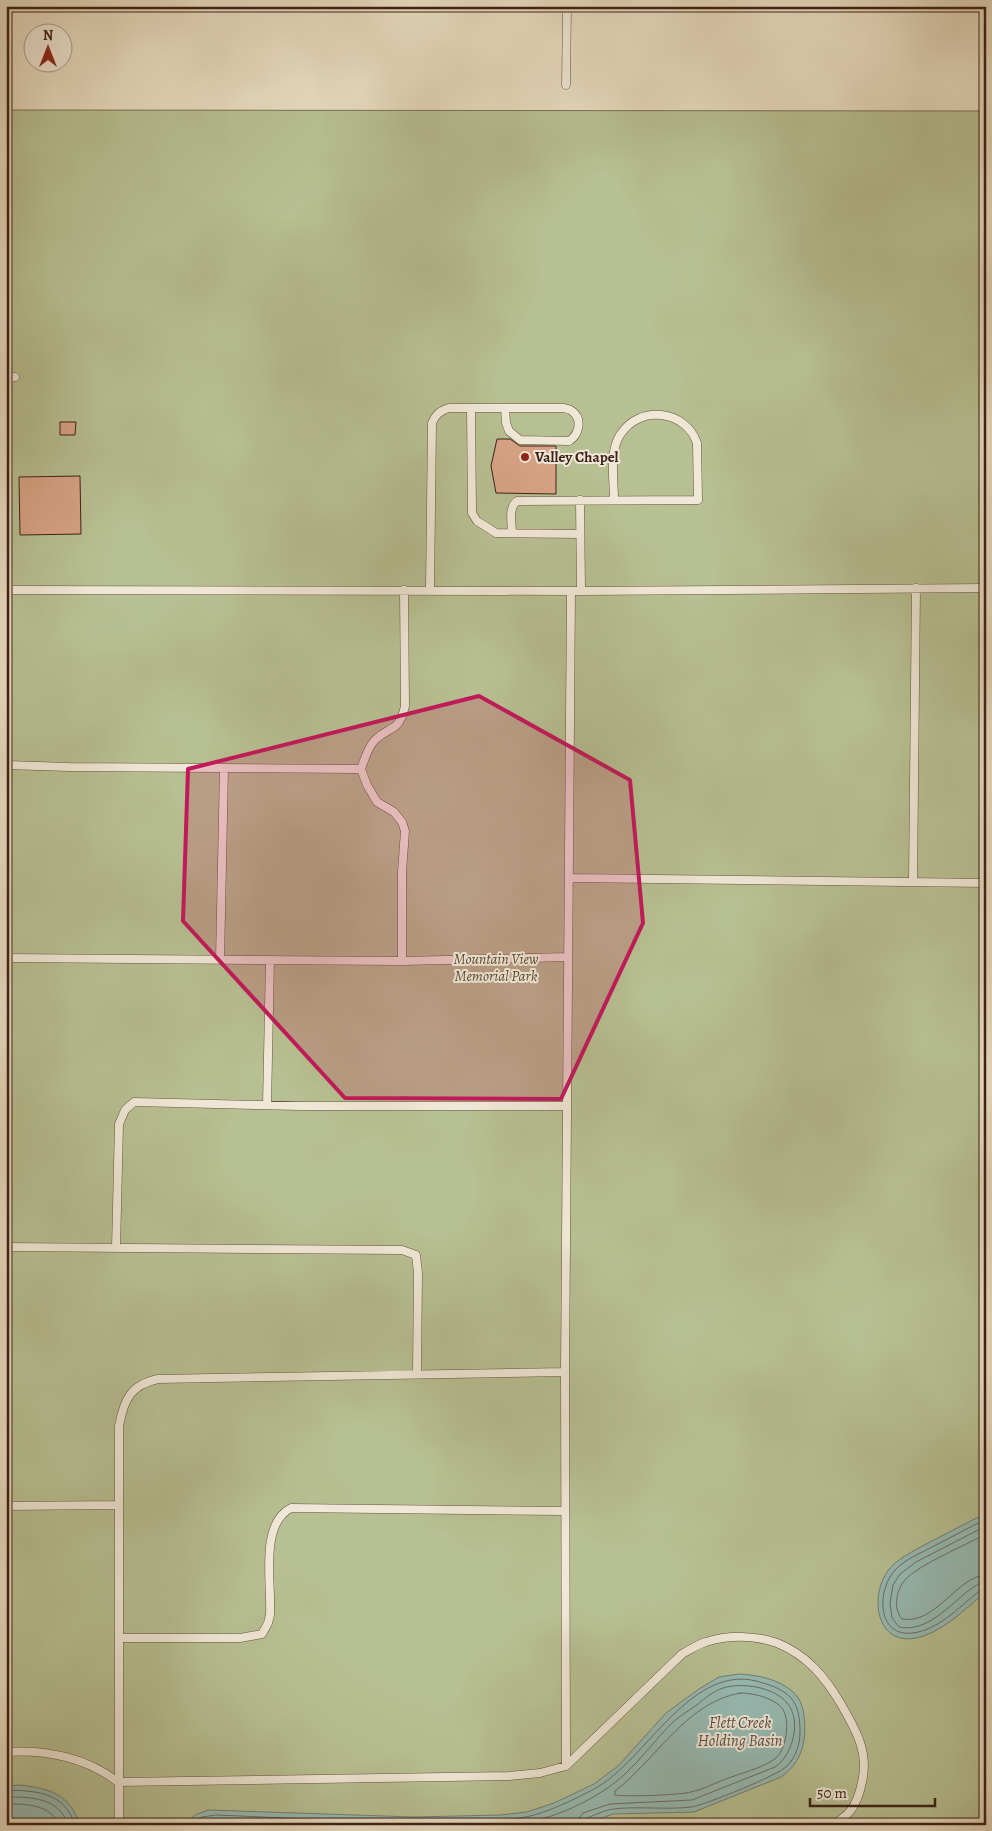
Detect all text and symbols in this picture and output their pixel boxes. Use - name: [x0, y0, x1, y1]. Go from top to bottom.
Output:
- north arrow: [22, 22, 72, 72]
- text: N: [43, 26, 53, 45]
- place label: Valley Chapel: [534, 447, 619, 467]
- marker: Valley Chapel: [519, 451, 531, 463]
- park label: Mountain View Memorial Park: [454, 949, 539, 986]
- water label: Flett Creek Holding Basin: [697, 1712, 783, 1752]
- scale bar: [810, 1776, 934, 1808]
- text: 50 m: [817, 1783, 847, 1803]

